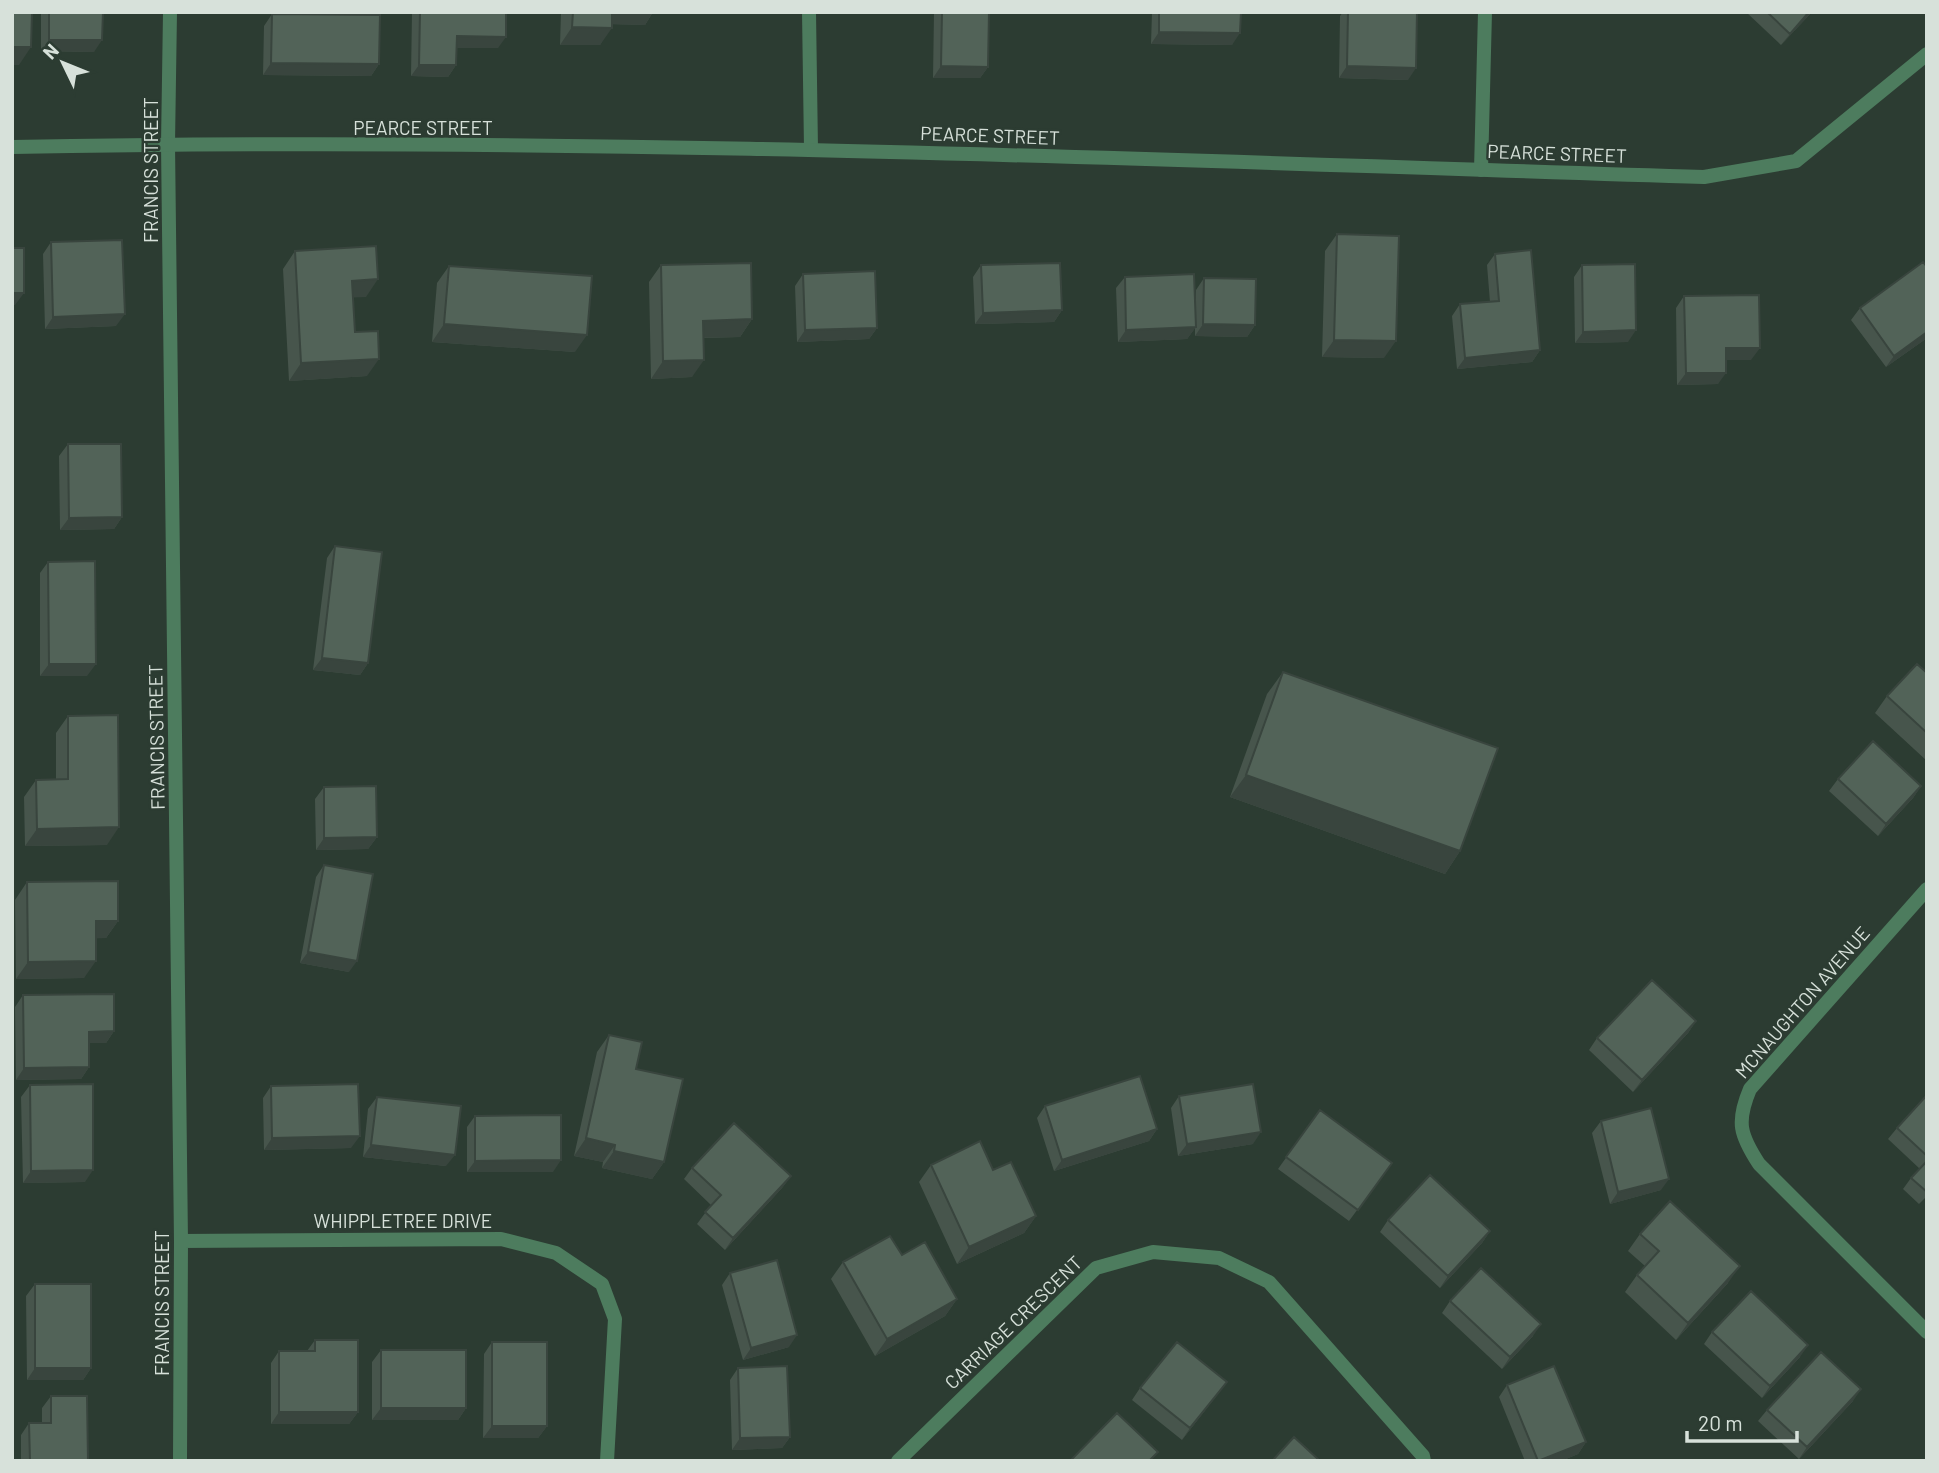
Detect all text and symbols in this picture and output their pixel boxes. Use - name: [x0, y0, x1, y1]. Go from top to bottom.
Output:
- north arrow: [28, 28, 98, 98]
- text: N: [37, 39, 63, 64]
- street label: FRANCIS STREET: [139, 97, 162, 243]
- street label: PEARCE STREET: [353, 116, 493, 139]
- street label: PEARCE STREET: [920, 121, 1060, 149]
- street label: PEARCE STREET: [1487, 139, 1627, 167]
- street label: FRANCIS STREET: [143, 664, 169, 810]
- street label: MCNAUGHTON AVENUE: [1730, 921, 1874, 1083]
- street label: WHIPPLETREE DRIVE: [314, 1209, 492, 1232]
- street label: FRANCIS STREET: [150, 1230, 173, 1376]
- street label: CARRIAGE CRESCENT: [940, 1251, 1086, 1393]
- scale bar: [1687, 1400, 1797, 1444]
- text: 20 m: [1698, 1410, 1743, 1435]

